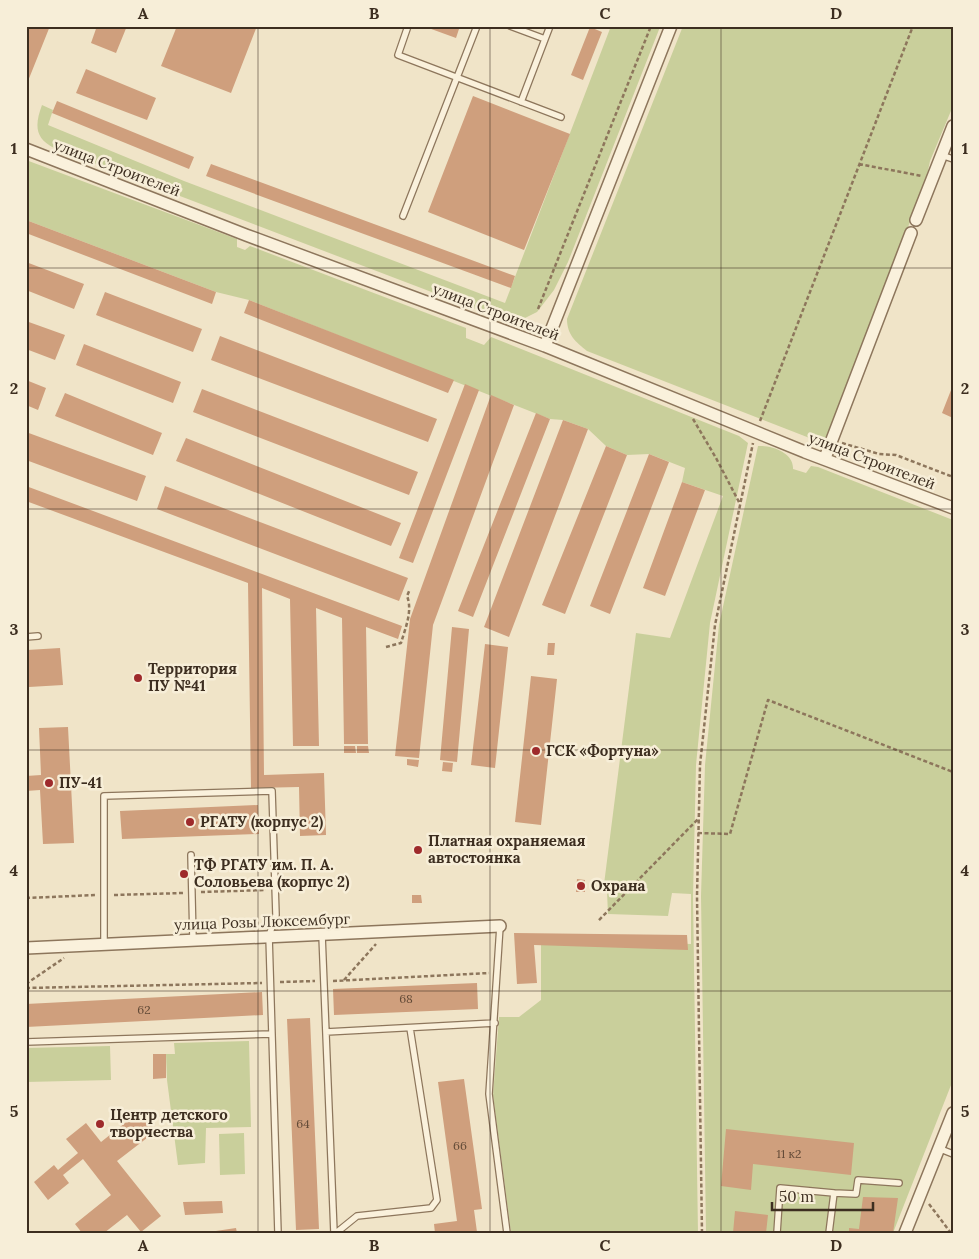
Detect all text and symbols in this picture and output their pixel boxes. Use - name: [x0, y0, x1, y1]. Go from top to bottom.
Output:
- text: A: [138, 3, 149, 23]
- text: B: [369, 3, 380, 23]
- text: C: [599, 3, 611, 23]
- text: D: [830, 3, 842, 23]
- street label: улица Строителей: [51, 135, 183, 200]
- text: 1: [11, 138, 17, 158]
- text: 1: [962, 138, 968, 158]
- street label: улица Строителей: [430, 279, 562, 344]
- text: 2: [10, 378, 18, 398]
- text: 2: [961, 378, 969, 398]
- street label: улица Строителей: [806, 428, 938, 493]
- text: 3: [10, 619, 19, 639]
- text: 3: [961, 619, 970, 639]
- place label: Территория ПУ №41: [148, 659, 237, 695]
- marker: Территория ПУ №41: [132, 672, 144, 684]
- place label: ГСК «Фортуна»: [546, 741, 659, 760]
- marker: ГСК «Фортуна»: [530, 745, 542, 757]
- place label: ПУ-41: [59, 773, 102, 792]
- marker: ПУ-41: [43, 777, 55, 789]
- place label: РГАТУ (корпус 2): [200, 812, 324, 832]
- marker: РГАТУ (корпус 2): [184, 816, 196, 828]
- place label: Платная охраняемая автостоянка: [428, 831, 586, 867]
- marker: Платная охраняемая автостоянка: [412, 844, 424, 856]
- place label: ТФ РГАТУ им. П. А. Соловьева (корпус 2): [194, 855, 350, 892]
- text: 4: [10, 860, 19, 880]
- text: 4: [961, 860, 970, 880]
- marker: ТФ РГАТУ им. П. А. Соловьева (корпус 2): [178, 868, 190, 880]
- place label: Охрана: [591, 876, 646, 895]
- marker: Охрана: [575, 880, 587, 892]
- street label: улица Розы Люксембург: [174, 909, 351, 934]
- house number: 68: [399, 991, 413, 1006]
- house number: 62: [137, 1002, 151, 1017]
- text: 5: [10, 1101, 19, 1121]
- text: 5: [961, 1101, 970, 1121]
- place label: Центр детского творчества: [110, 1105, 228, 1141]
- house number: 64: [296, 1116, 310, 1131]
- marker: Центр детского творчества: [94, 1118, 106, 1130]
- house number: 66: [453, 1138, 467, 1153]
- house number: 11 к2: [777, 1146, 801, 1161]
- scale bar: [772, 1179, 873, 1211]
- text: 50 m: [779, 1187, 814, 1206]
- text: A: [138, 1235, 149, 1255]
- text: B: [369, 1235, 380, 1255]
- text: C: [599, 1235, 611, 1255]
- text: D: [830, 1235, 842, 1255]

